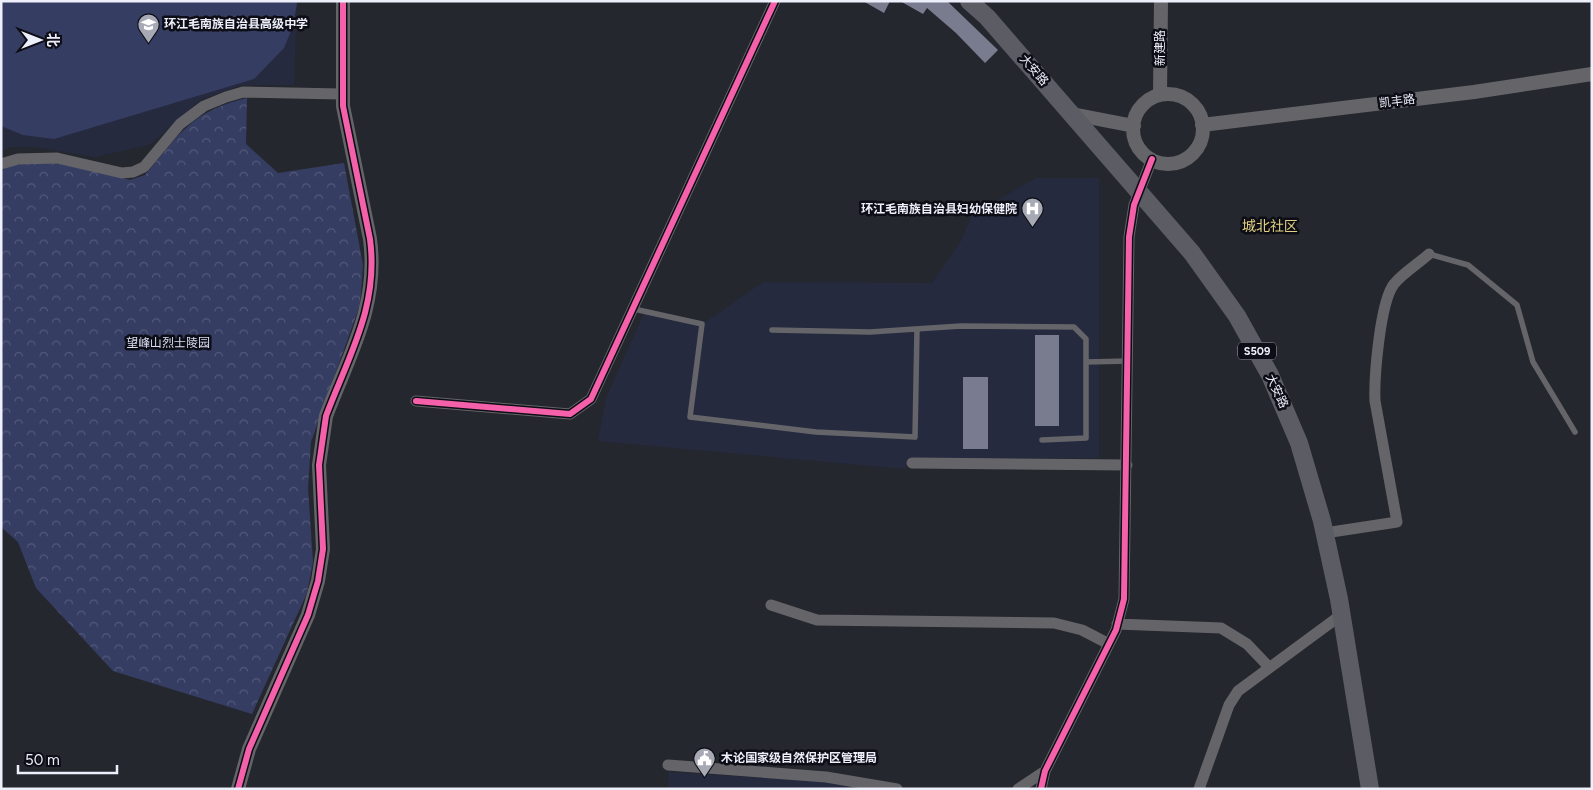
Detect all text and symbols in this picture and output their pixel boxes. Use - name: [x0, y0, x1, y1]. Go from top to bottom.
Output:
- school or university icon: 环江毛南族自治县高级中学: [136, 12, 160, 43]
- north arrow: [15, 15, 65, 65]
- place label: 环江毛南族自治县高级中学: [164, 17, 308, 31]
- street label: 新建路: [1153, 30, 1167, 66]
- text: 北: [44, 33, 61, 47]
- street label: 大安路: [1017, 52, 1051, 88]
- street label: 凯丰路: [1378, 92, 1416, 110]
- hospital icon: 环江毛南族自治县妇幼保健院: [1021, 197, 1045, 228]
- place label: 环江毛南族自治县妇幼保健院: [861, 202, 1017, 216]
- district label: 城北社区: [1242, 218, 1298, 235]
- park label: 望峰山烈士陵园: [126, 336, 210, 350]
- road number: S509: [1238, 342, 1276, 360]
- street label: 大安路: [1263, 372, 1291, 410]
- scale bar: [18, 742, 116, 774]
- public building icon: 木论国家级自然保护区管理局: [693, 746, 717, 777]
- text: 50 m: [25, 751, 60, 769]
- place label: 木论国家级自然保护区管理局: [721, 751, 877, 765]

